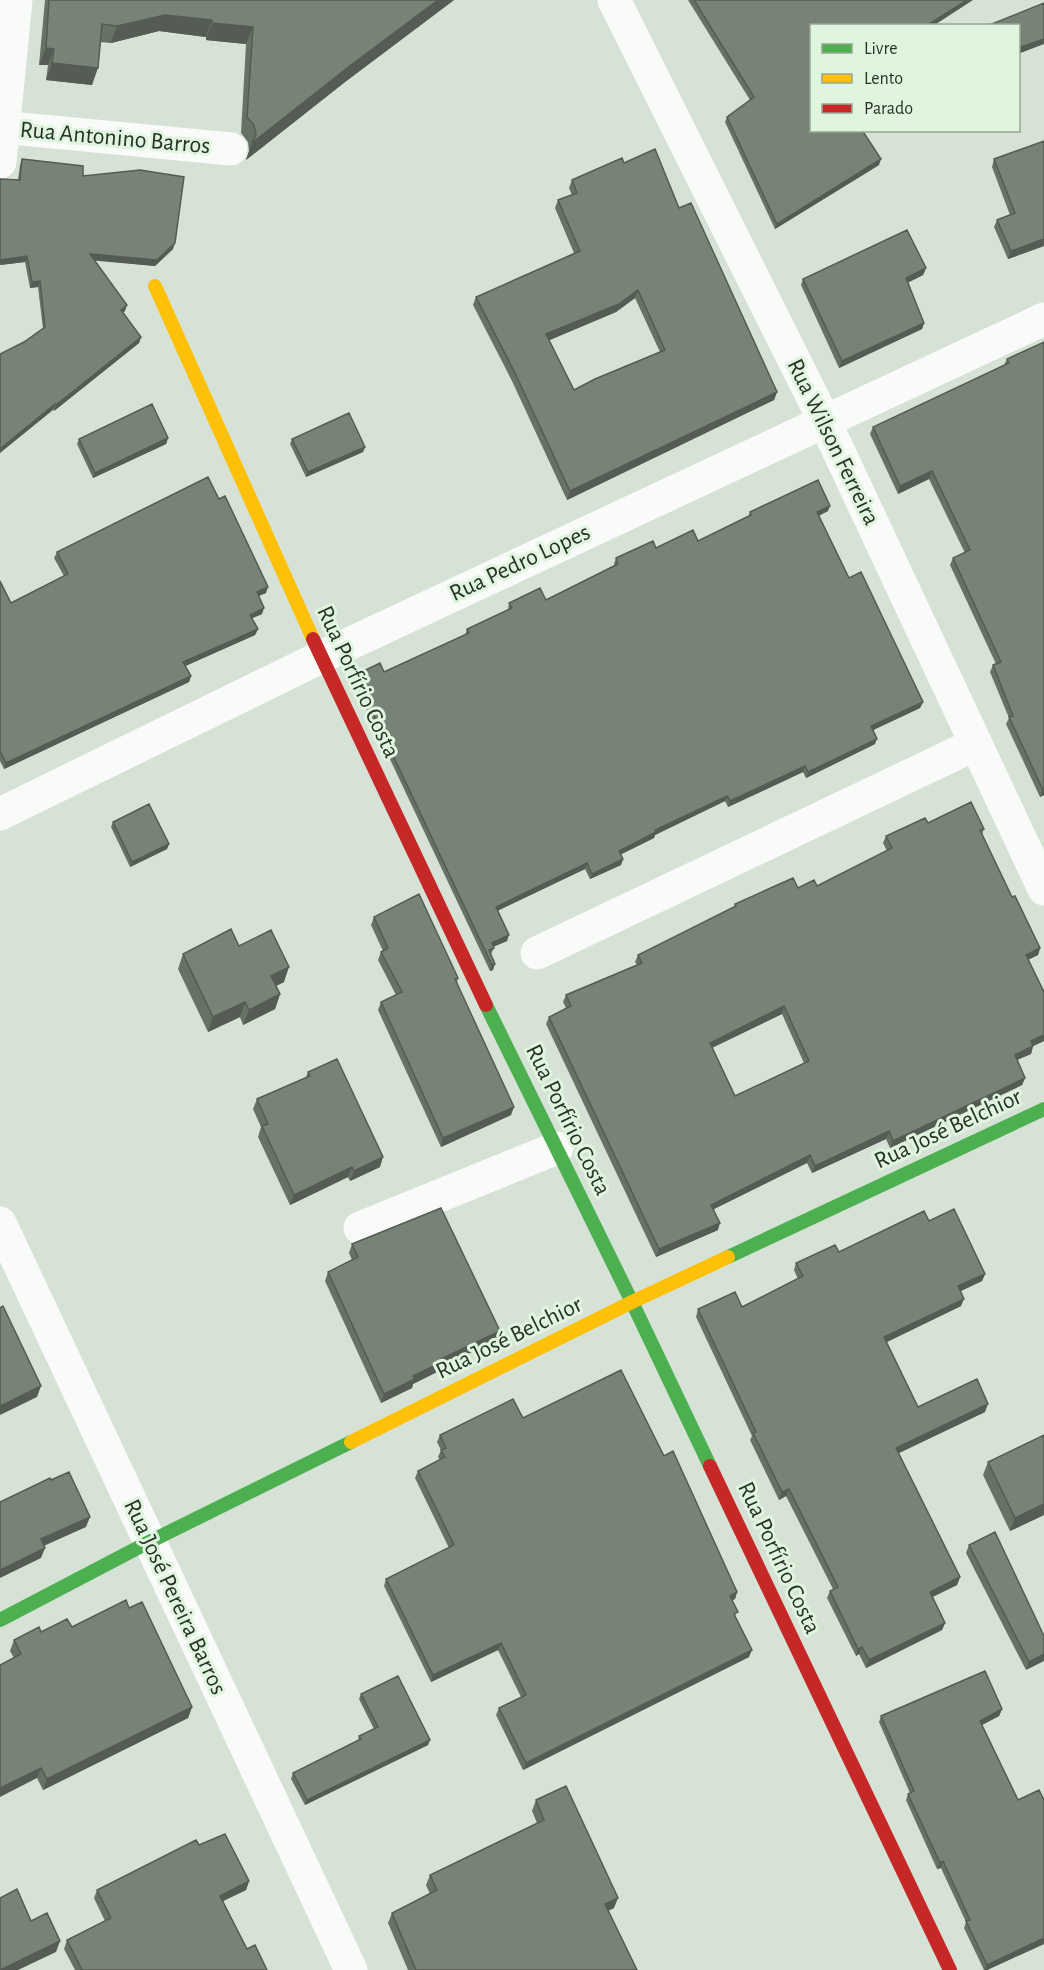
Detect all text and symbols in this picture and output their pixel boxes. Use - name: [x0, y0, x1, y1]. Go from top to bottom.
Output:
- legend: [810, 24, 1020, 132]
- text: Livre: [864, 40, 898, 58]
- text: Lento: [864, 70, 903, 88]
- text: Parado: [864, 100, 913, 118]
- street label: Rua Antonino Barros: [19, 118, 211, 158]
- street label: Rua Wilson Ferreira: [782, 355, 884, 529]
- street label: Rua Pedro Lopes: [446, 520, 594, 606]
- street label: Rua Porfírio Costa: [312, 602, 404, 762]
- street label: Rua Porfírio Costa: [521, 1041, 615, 1199]
- street label: Rua José Belchior: [871, 1084, 1025, 1174]
- street label: Rua José Belchior: [432, 1292, 586, 1384]
- street label: Rua Porfírio Costa: [733, 1478, 825, 1638]
- street label: Rua José Pereira Barros: [119, 1496, 231, 1698]

